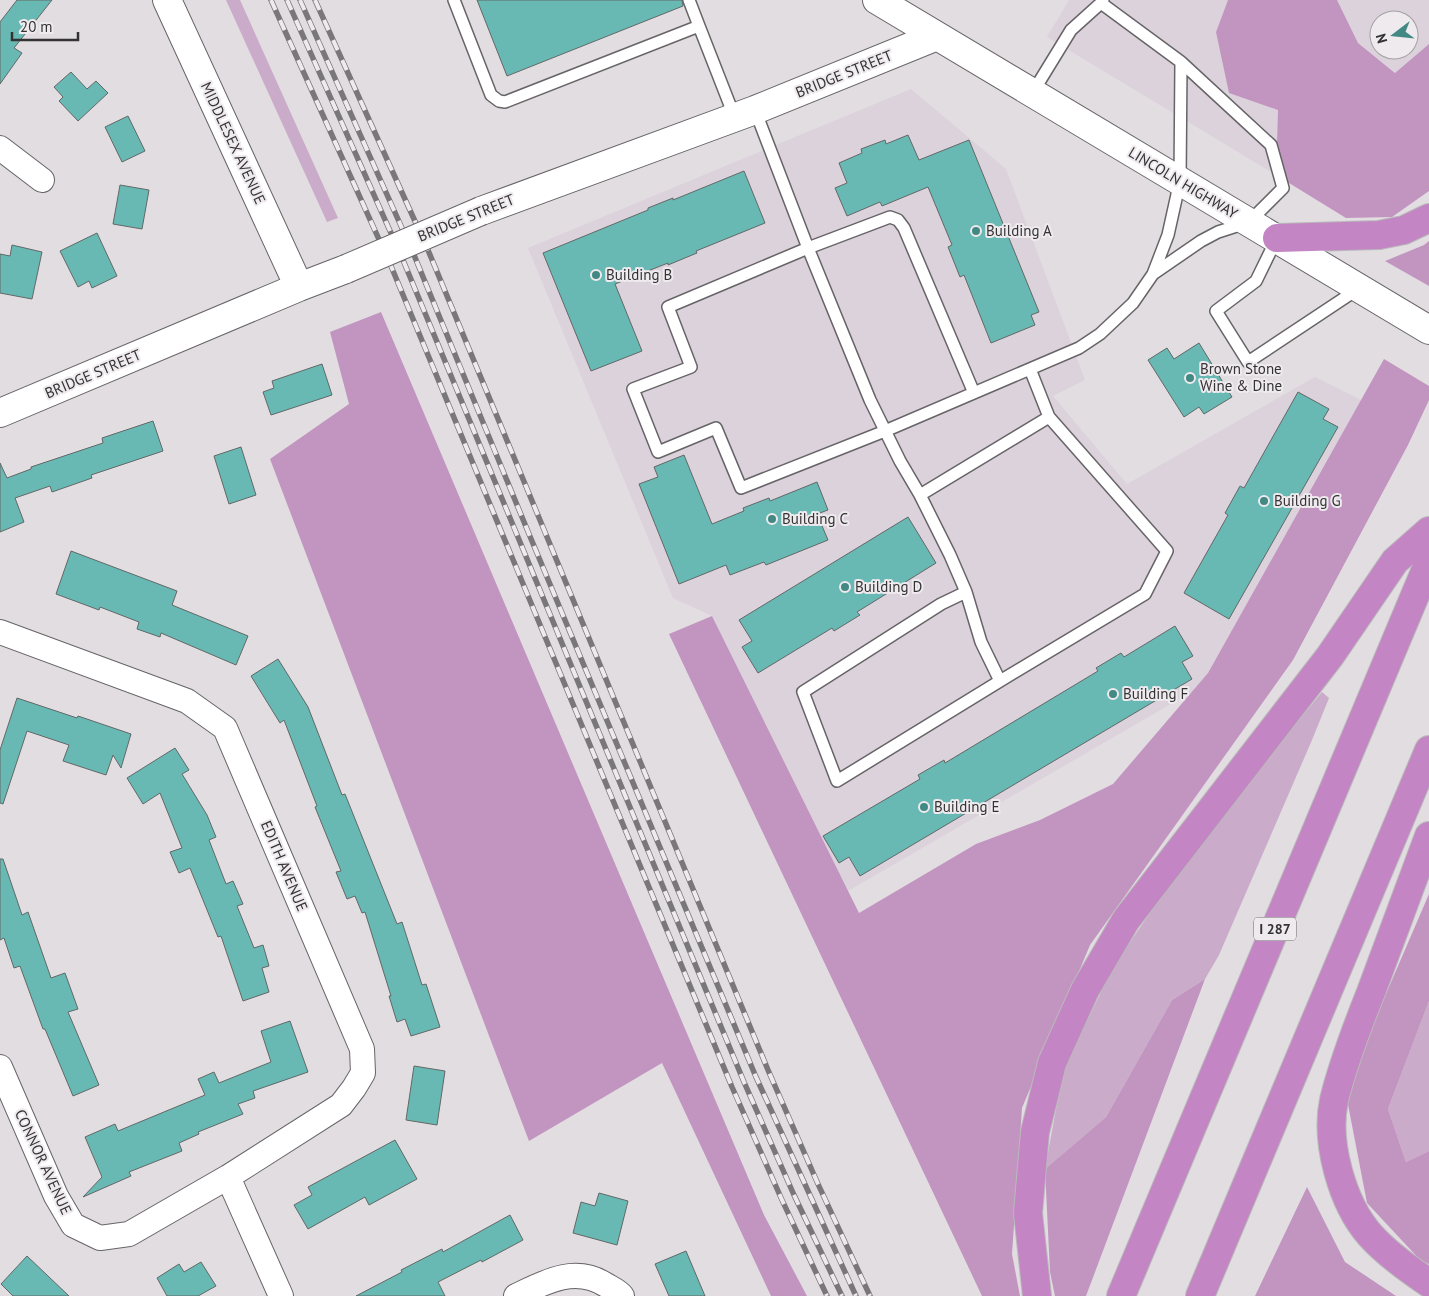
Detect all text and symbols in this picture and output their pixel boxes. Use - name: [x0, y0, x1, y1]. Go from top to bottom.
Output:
- scale bar: [12, 10, 79, 42]
- north arrow: [1369, 10, 1419, 60]
- text: 20 m: [20, 17, 53, 36]
- text: N: [1372, 32, 1391, 45]
- street label: BRIDGE STREET: [793, 45, 896, 102]
- street label: MIDDLESEX AVENUE: [197, 79, 270, 207]
- street label: LINCOLN HIGHWAY: [1125, 142, 1242, 223]
- street label: BRIDGE STREET: [415, 189, 518, 246]
- place label: Building A: [986, 221, 1052, 240]
- marker: Building A: [970, 225, 982, 237]
- place label: Building B: [606, 265, 672, 284]
- marker: Building B: [590, 269, 602, 281]
- street label: BRIDGE STREET: [42, 344, 144, 402]
- place label: Brown Stone Wine & Dine: [1200, 359, 1282, 395]
- marker: Brown Stone Wine & Dine: [1184, 372, 1196, 384]
- place label: Building G: [1274, 491, 1341, 510]
- marker: Building G: [1258, 495, 1270, 507]
- place label: Building C: [782, 509, 848, 528]
- marker: Building C: [766, 513, 778, 525]
- place label: Building D: [855, 577, 922, 596]
- marker: Building D: [839, 581, 851, 593]
- place label: Building F: [1123, 684, 1188, 703]
- marker: Building F: [1107, 688, 1119, 700]
- place label: Building E: [934, 797, 1000, 816]
- marker: Building E: [918, 801, 930, 813]
- street label: EDITH AVENUE: [257, 818, 312, 914]
- road number: I 287: [1254, 918, 1296, 941]
- street label: CONNOR AVENUE: [11, 1106, 76, 1217]

